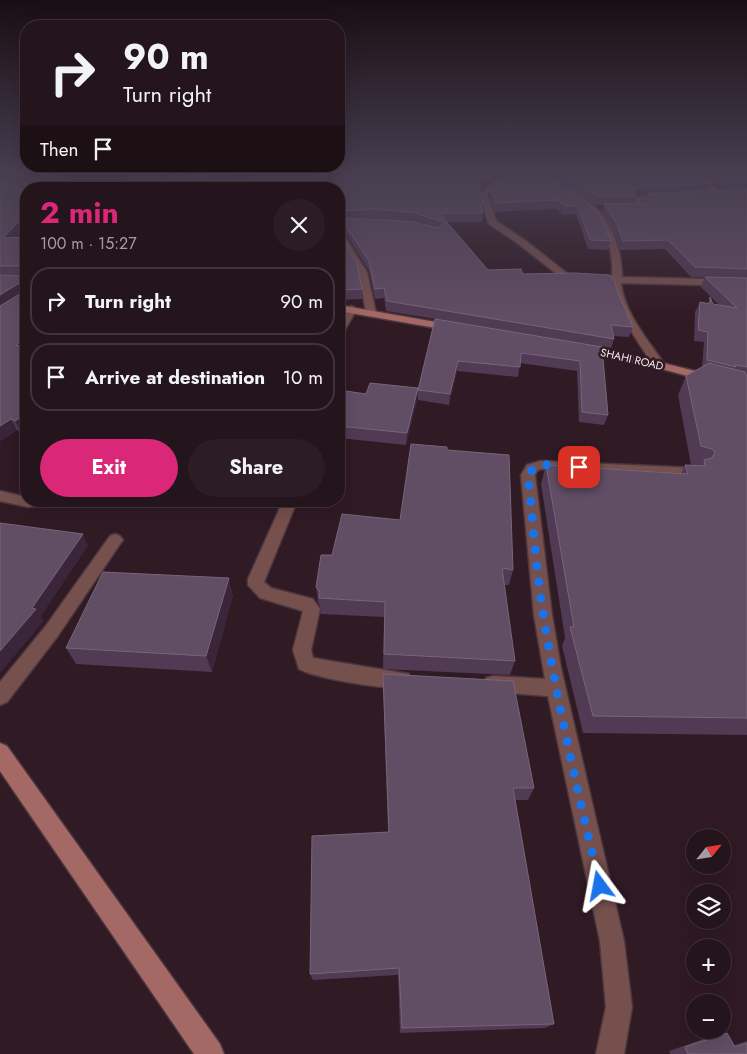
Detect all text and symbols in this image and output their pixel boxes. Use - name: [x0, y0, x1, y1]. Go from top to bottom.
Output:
- text: 90 m: [123, 32, 209, 82]
- icon: right: [40, 40, 105, 105]
- text: Turn right: [123, 78, 211, 110]
- icon: arrive: [89, 135, 117, 163]
- text: Then: [40, 136, 79, 163]
- text: 2 min: [40, 191, 119, 234]
- button: close: [273, 199, 325, 251]
- text: 100 m · 15:27: [40, 232, 137, 255]
- icon: right: [42, 287, 70, 315]
- text: Turn right: [85, 288, 171, 315]
- text: 90 m: [280, 288, 323, 315]
- street label: SHAHI ROAD: [599, 344, 666, 374]
- icon: arrive: [42, 363, 70, 391]
- text: Arrive at destination: [85, 364, 265, 391]
- text: 10 m: [283, 364, 323, 391]
- button: Exit: [40, 439, 178, 497]
- button: Share: [188, 439, 325, 497]
- pin: [558, 446, 600, 488]
- icon: arrive: [565, 453, 593, 481]
- north arrow: [686, 829, 731, 874]
- map controls: [686, 829, 731, 1039]
- position arrow: [573, 859, 625, 911]
- button: layers: [686, 884, 731, 929]
- button: +: [686, 939, 731, 984]
- button: −: [686, 994, 731, 1039]

